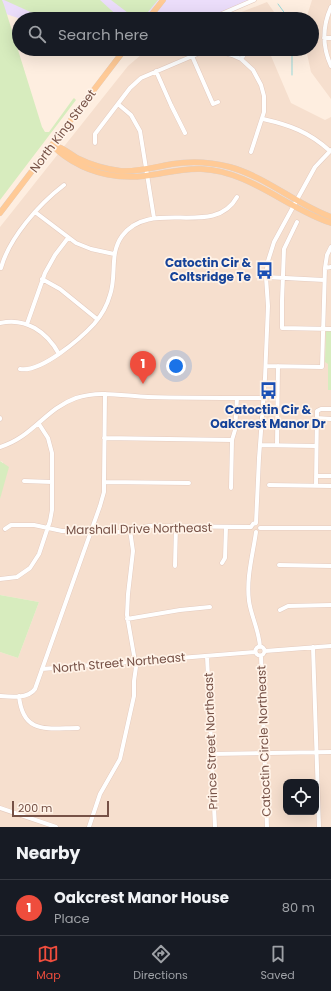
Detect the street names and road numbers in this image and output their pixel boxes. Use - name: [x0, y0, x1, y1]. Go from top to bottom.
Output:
- street label: North King Street: [26, 86, 100, 176]
- street label: Marshall Drive Northeast: [66, 519, 212, 538]
- street label: North Street Northeast: [52, 648, 186, 677]
- street label: Catoctin Circle Northeast: [252, 665, 275, 817]
- street label: Prince Street Northeast: [200, 672, 221, 810]

